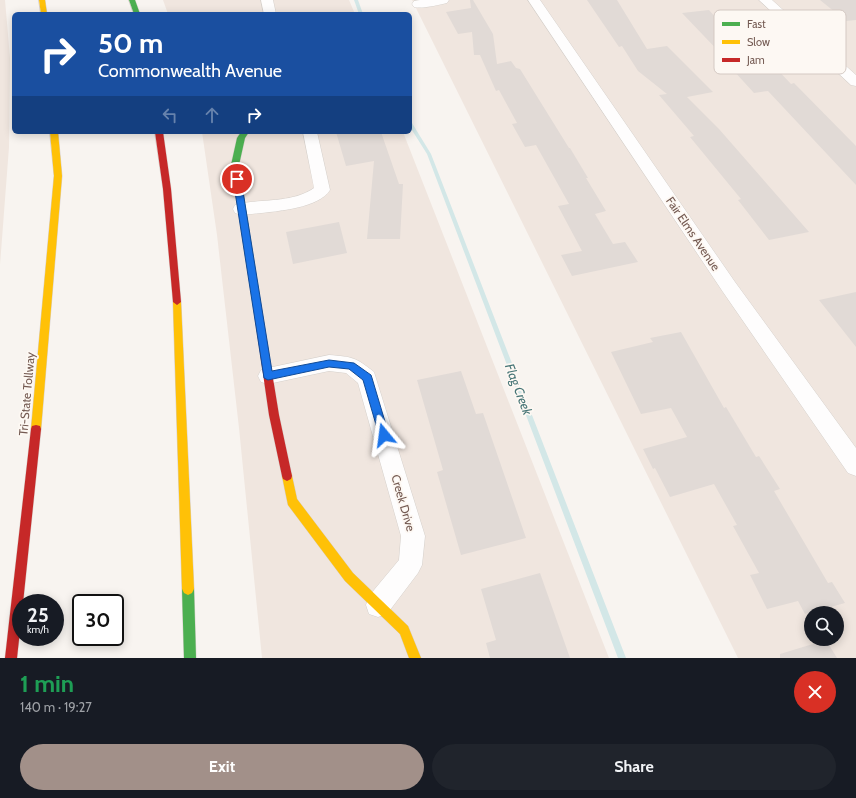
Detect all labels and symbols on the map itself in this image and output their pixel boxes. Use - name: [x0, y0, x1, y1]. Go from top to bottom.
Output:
- legend: [714, 10, 846, 74]
- text: Fast: [747, 17, 766, 31]
- text: Slow: [747, 35, 770, 49]
- text: Jam: [746, 53, 765, 67]
- pin: [220, 162, 254, 196]
- street label: Fair Elms Avenue: [663, 194, 724, 274]
- street label: Tri-State Tollway: [15, 352, 38, 436]
- water label: Flag Creek: [502, 361, 536, 417]
- position arrow: [363, 414, 405, 456]
- street label: Creek Drive: [388, 473, 419, 533]
- speed limit sign: 30: [72, 594, 124, 646]

